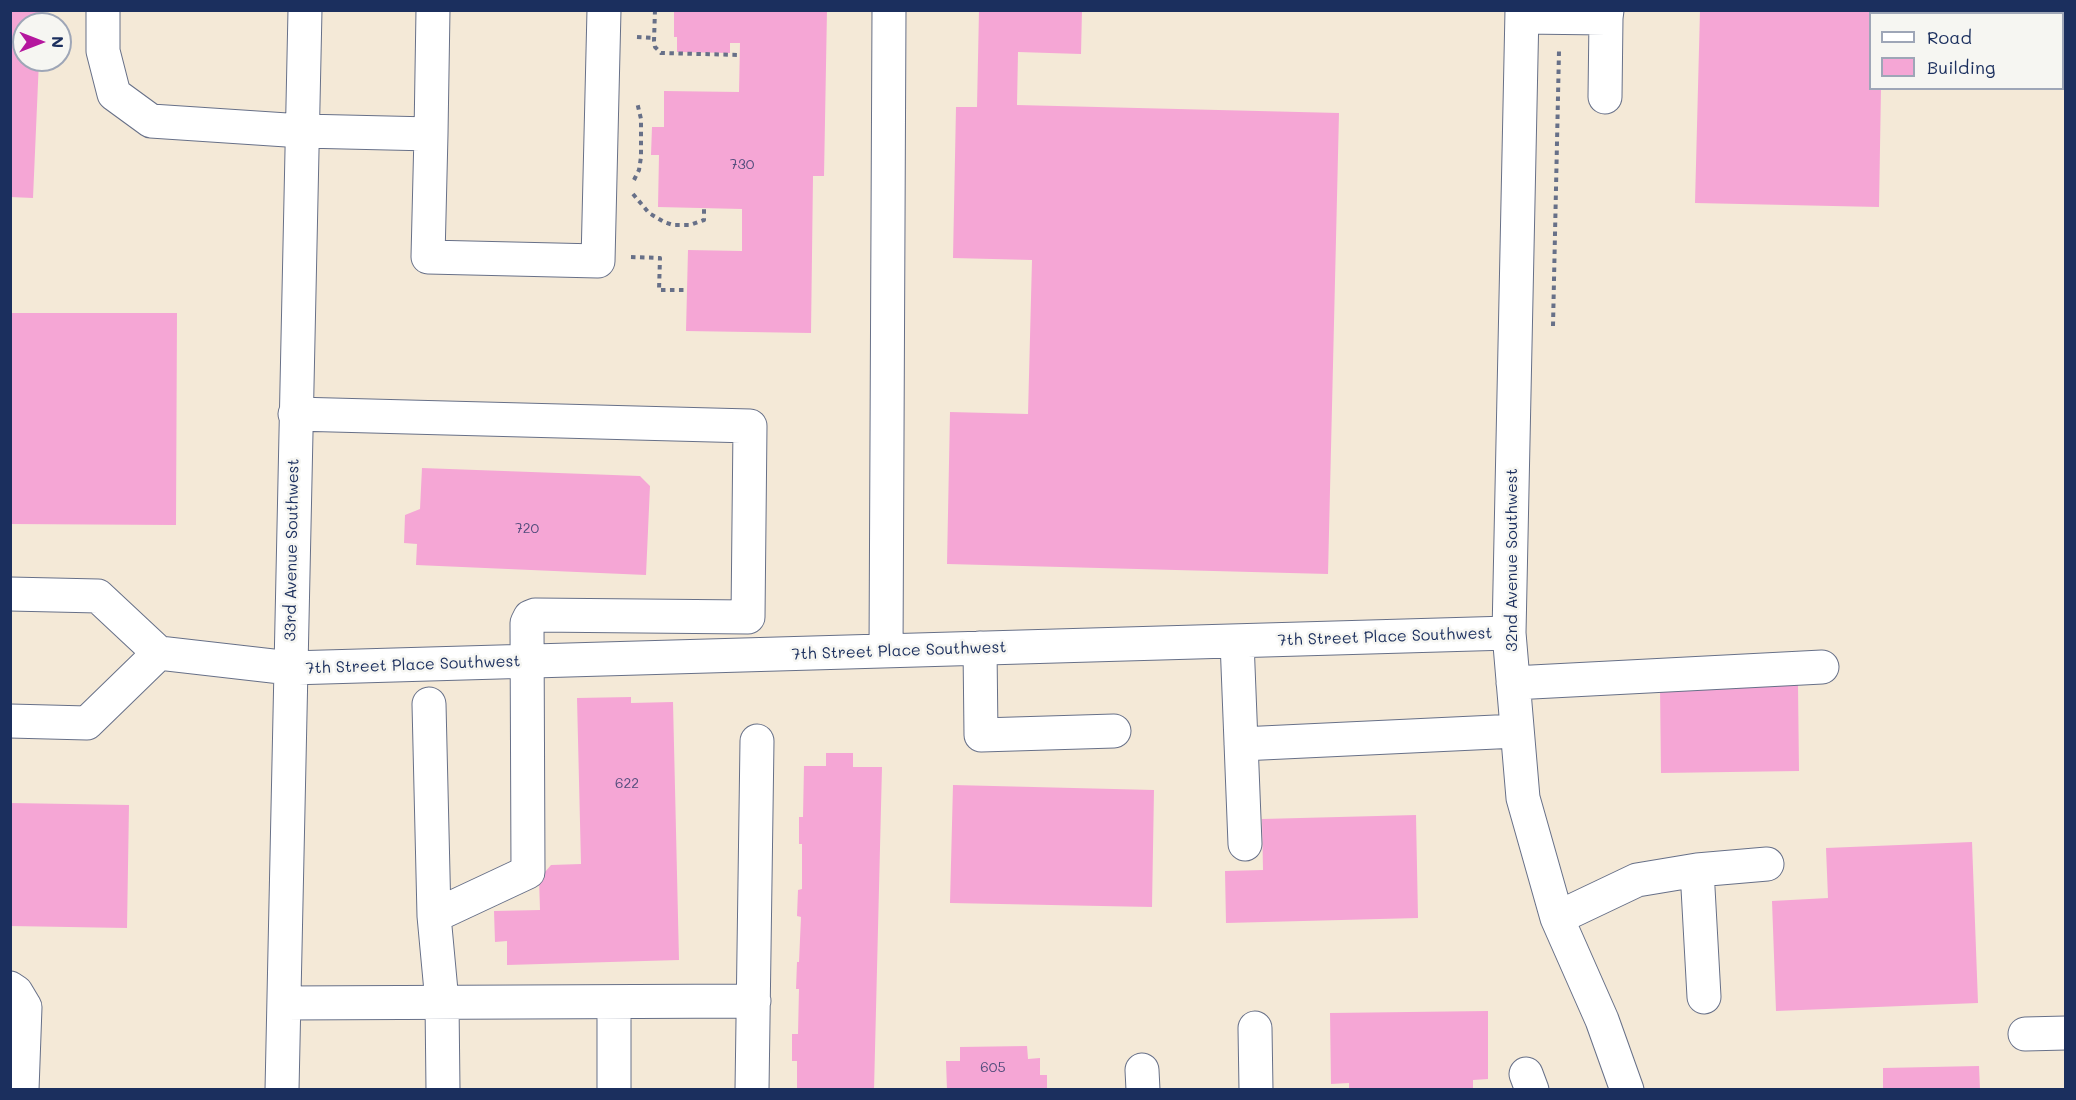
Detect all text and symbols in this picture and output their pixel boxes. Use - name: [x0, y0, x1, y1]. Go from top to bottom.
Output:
- north arrow: [12, 12, 72, 72]
- legend: [1869, 12, 2064, 90]
- text: Road: [1927, 25, 1972, 49]
- text: N: [48, 36, 69, 48]
- text: Building: [1927, 55, 1995, 79]
- house number: 730: [730, 157, 754, 173]
- street label: 33rd Avenue Southwest: [281, 458, 303, 642]
- street label: 32nd Avenue Southwest: [1502, 468, 1522, 652]
- house number: 720: [515, 521, 539, 537]
- street label: 7th Street Place Southwest: [1277, 624, 1493, 650]
- street label: 7th Street Place Southwest: [791, 638, 1007, 664]
- street label: 7th Street Place Southwest: [305, 652, 521, 678]
- house number: 622: [615, 776, 639, 792]
- house number: 605: [980, 1060, 1006, 1076]

